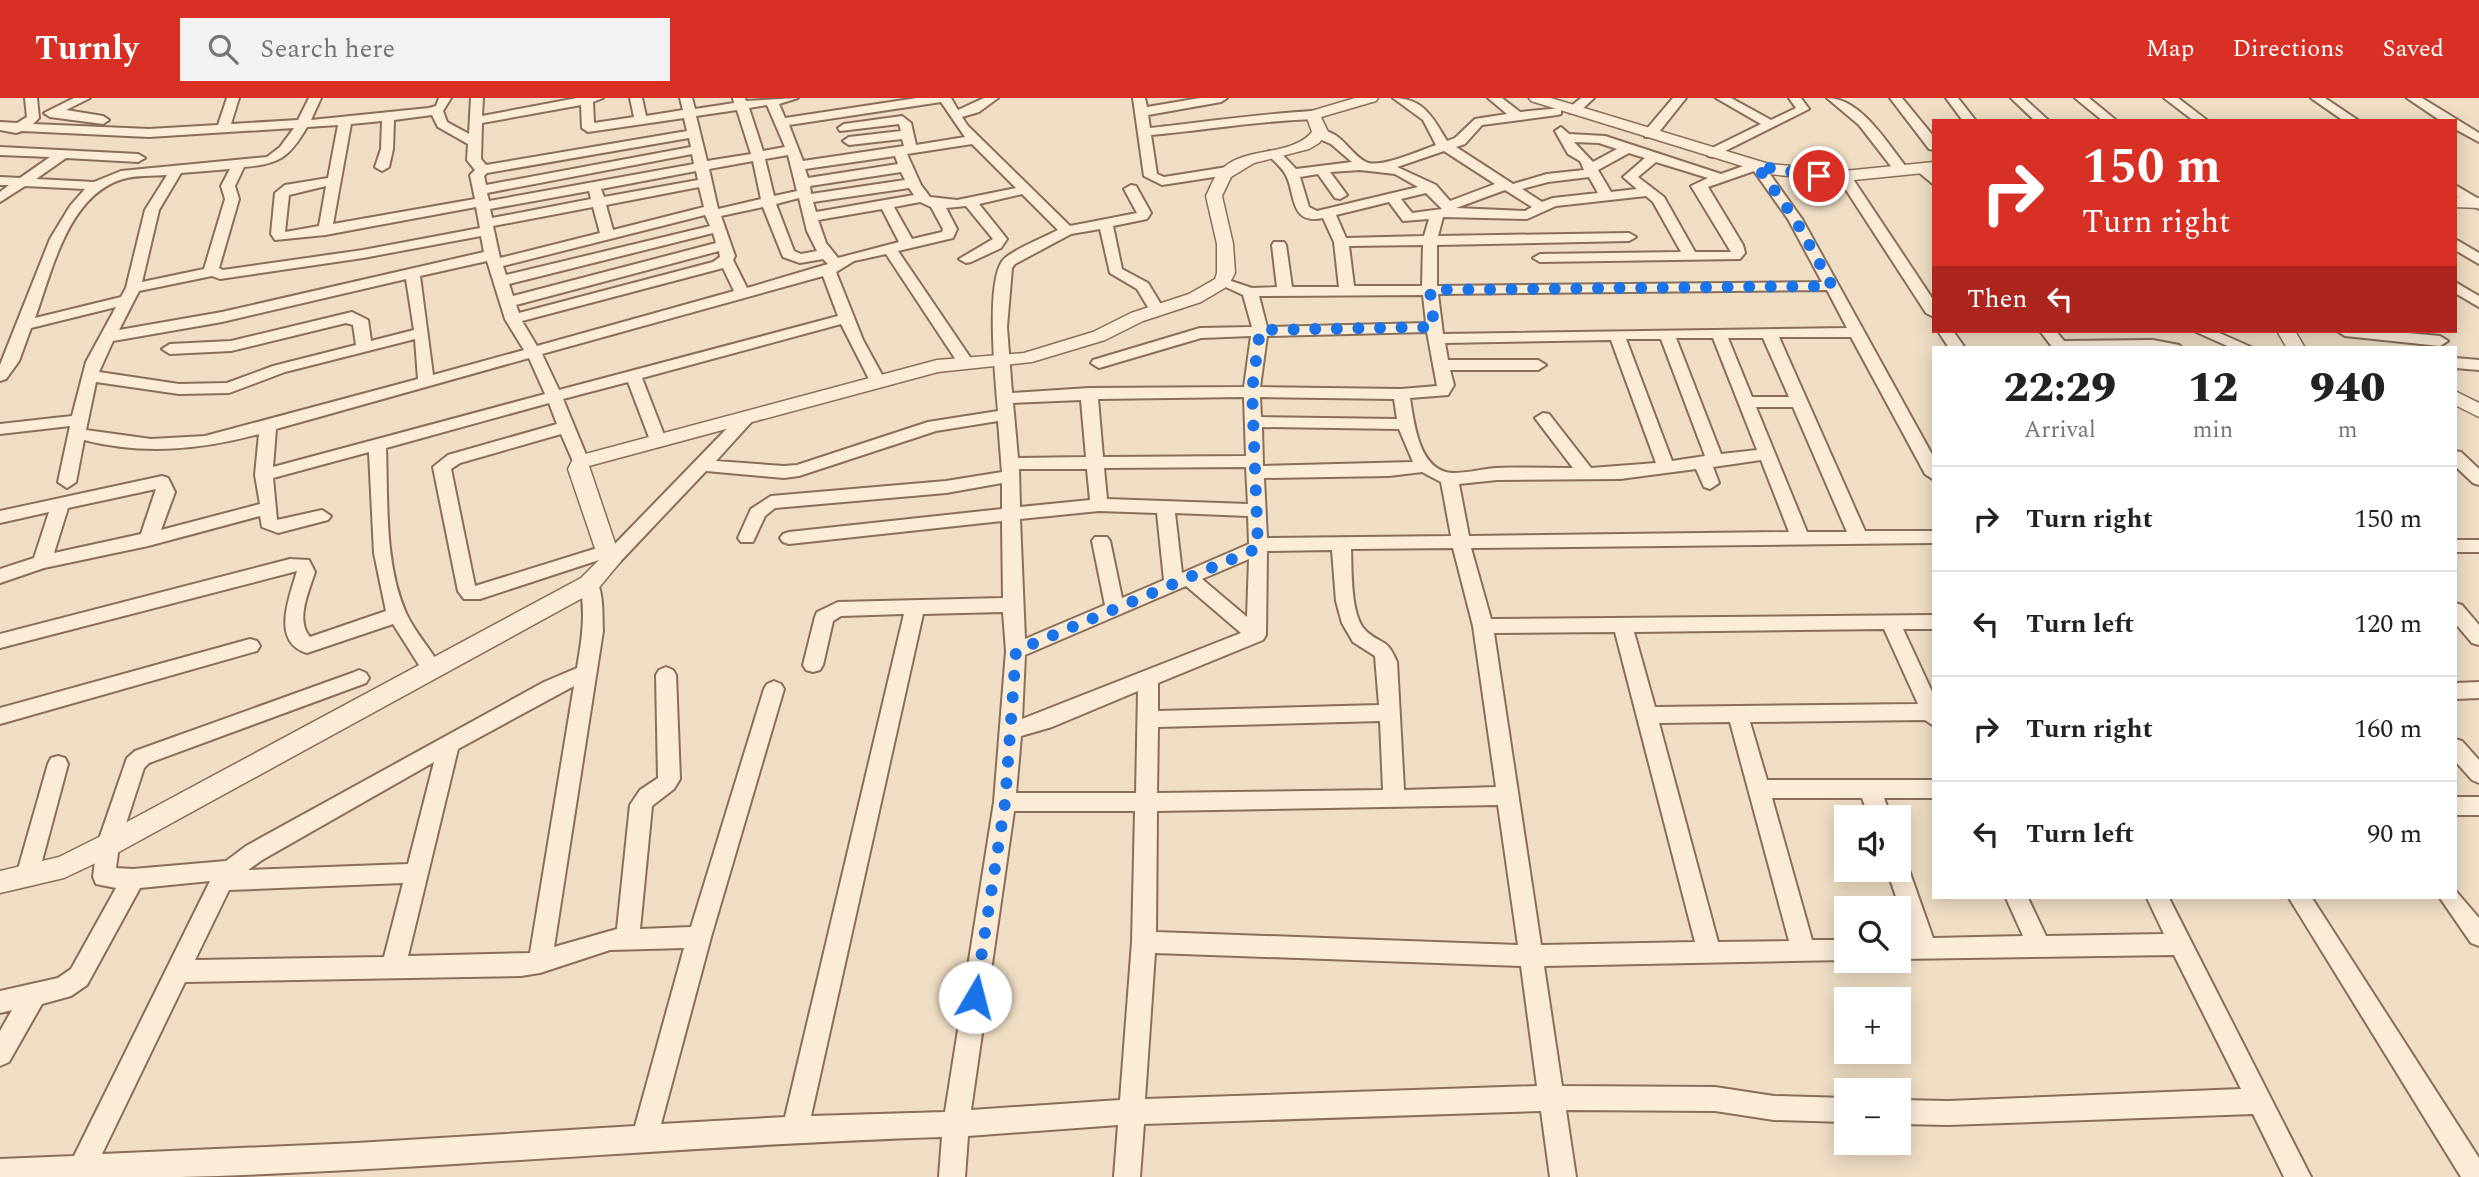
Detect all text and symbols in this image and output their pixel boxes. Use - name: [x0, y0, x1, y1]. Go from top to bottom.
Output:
- search box: [180, 18, 670, 81]
- text: Turnly: [35, 24, 138, 74]
- text: Search here: [260, 29, 395, 69]
- icon: search: [204, 30, 242, 68]
- text: Map: [2146, 31, 2194, 67]
- text: Directions: [2232, 31, 2344, 67]
- text: Saved: [2382, 31, 2444, 67]
- text: 150 m: [2082, 130, 2221, 205]
- pin: [1789, 146, 1849, 206]
- icon: right: [1967, 147, 2058, 238]
- icon: arrive: [1800, 157, 1838, 195]
- text: Turn right: [2082, 198, 2230, 247]
- text: Then: [1967, 279, 2027, 319]
- icon: left: [2041, 280, 2079, 318]
- text: 22:29: [2004, 357, 2116, 420]
- text: 12: [2188, 357, 2238, 420]
- text: 940: [2310, 357, 2385, 420]
- text: Arrival: [2024, 413, 2096, 448]
- text: min: [2193, 413, 2233, 448]
- text: m: [2338, 413, 2357, 448]
- text: Turn right: [2026, 499, 2153, 539]
- text: 150 m: [2354, 499, 2422, 539]
- icon: right: [1967, 500, 2005, 538]
- text: Turn left: [2026, 604, 2134, 644]
- text: 120 m: [2354, 604, 2422, 644]
- icon: left: [1967, 605, 2005, 643]
- text: Turn right: [2026, 709, 2153, 749]
- text: 160 m: [2354, 709, 2422, 749]
- icon: right: [1967, 710, 2005, 748]
- map controls: [1834, 805, 1911, 1155]
- button: sound: [1834, 805, 1911, 882]
- text: Turn left: [2026, 814, 2134, 854]
- text: 90 m: [2367, 814, 2422, 854]
- icon: left: [1967, 815, 2005, 853]
- button: search: [1834, 896, 1911, 973]
- position arrow: [938, 960, 1012, 1034]
- button: +: [1834, 987, 1911, 1064]
- button: −: [1834, 1078, 1911, 1155]

